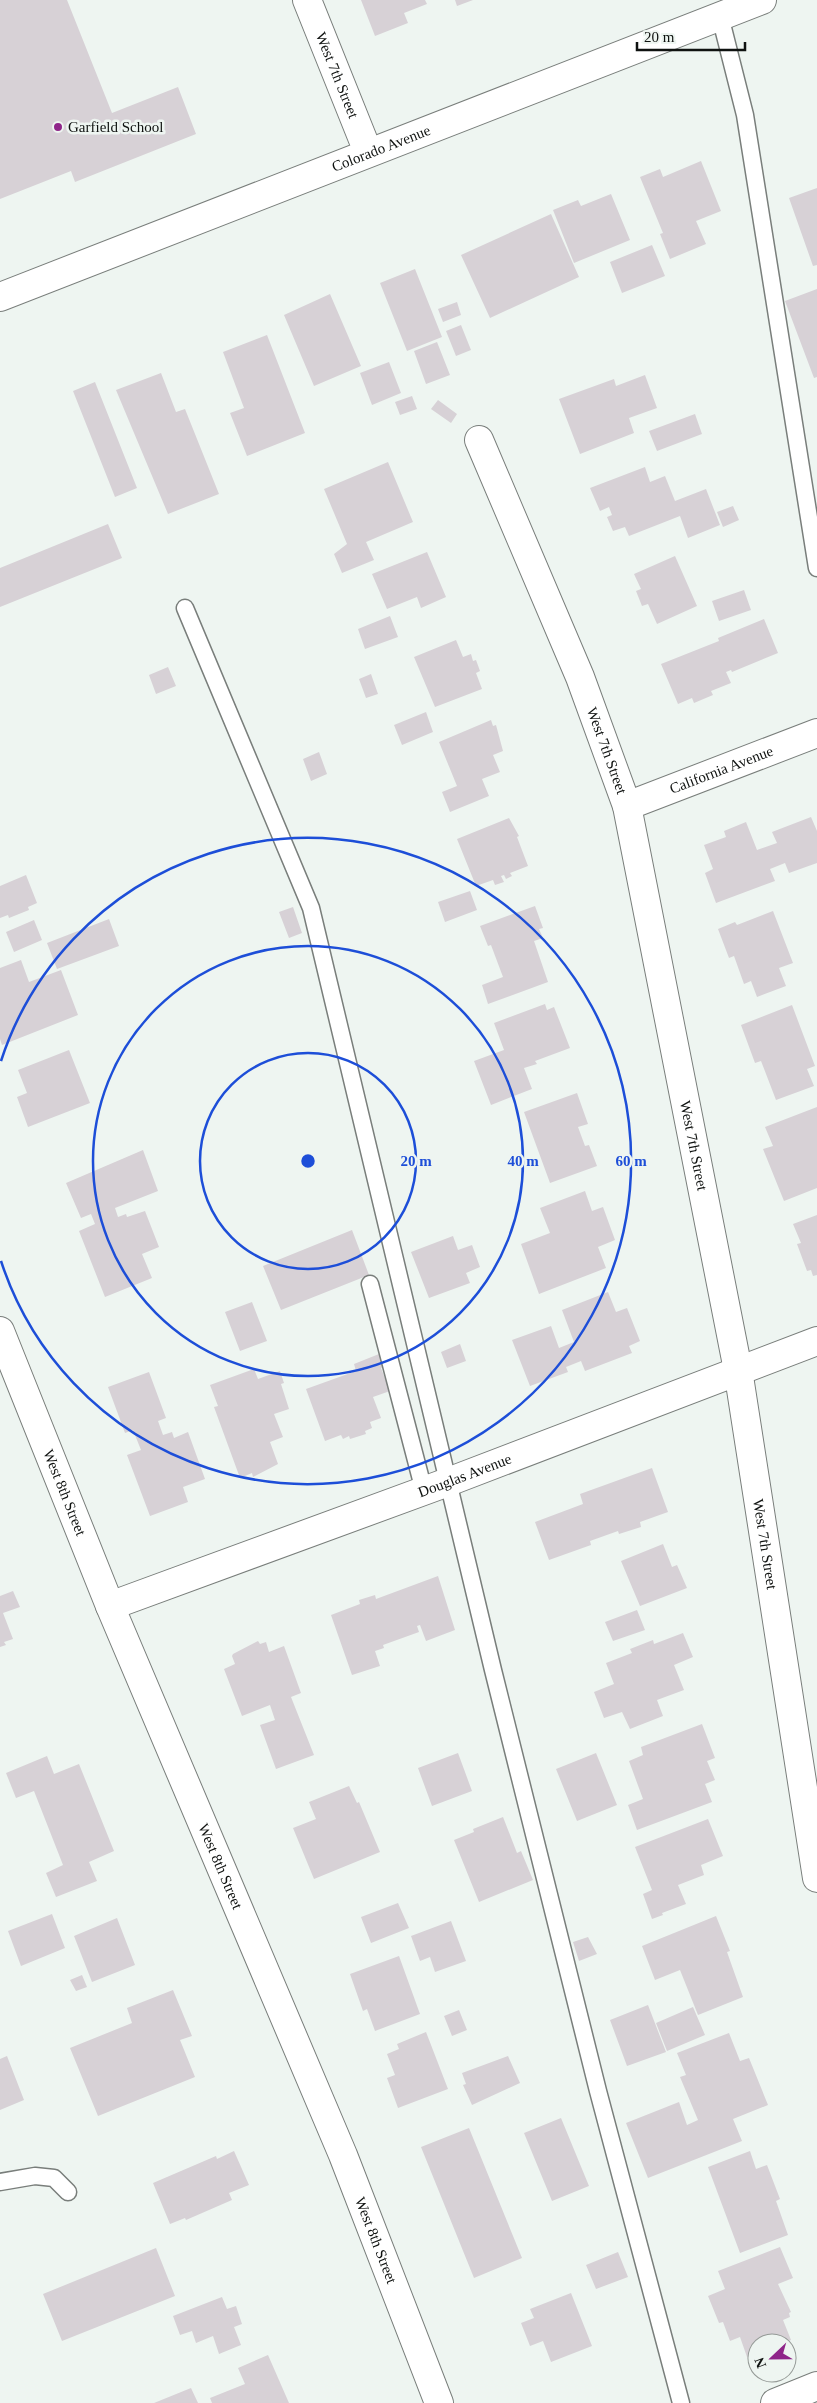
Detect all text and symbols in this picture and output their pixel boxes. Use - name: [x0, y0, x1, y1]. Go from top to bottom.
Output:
- scale bar: [637, 20, 744, 52]
- text: 20 m: [644, 29, 675, 45]
- street label: West 7th Street: [313, 30, 362, 121]
- place label: Garfield School: [68, 119, 163, 135]
- marker: Garfield School: [52, 121, 64, 133]
- street label: Colorado Avenue: [330, 122, 433, 175]
- street label: West 7th Street: [584, 705, 630, 797]
- street label: California Avenue: [667, 743, 776, 797]
- street label: West 7th Street: [677, 1099, 711, 1193]
- centre of rings: [299, 1152, 317, 1170]
- text: 20 m: [400, 1153, 432, 1169]
- text: 40 m: [507, 1153, 539, 1169]
- text: 60 m: [615, 1153, 647, 1169]
- street label: West 8th Street: [40, 1447, 89, 1539]
- street label: Douglas Avenue: [416, 1450, 514, 1500]
- street label: West 7th Street: [750, 1498, 780, 1591]
- street label: West 8th Street: [195, 1821, 246, 1912]
- street label: West 8th Street: [352, 2195, 400, 2287]
- north arrow: [747, 2333, 797, 2383]
- text: N: [752, 2355, 769, 2370]

